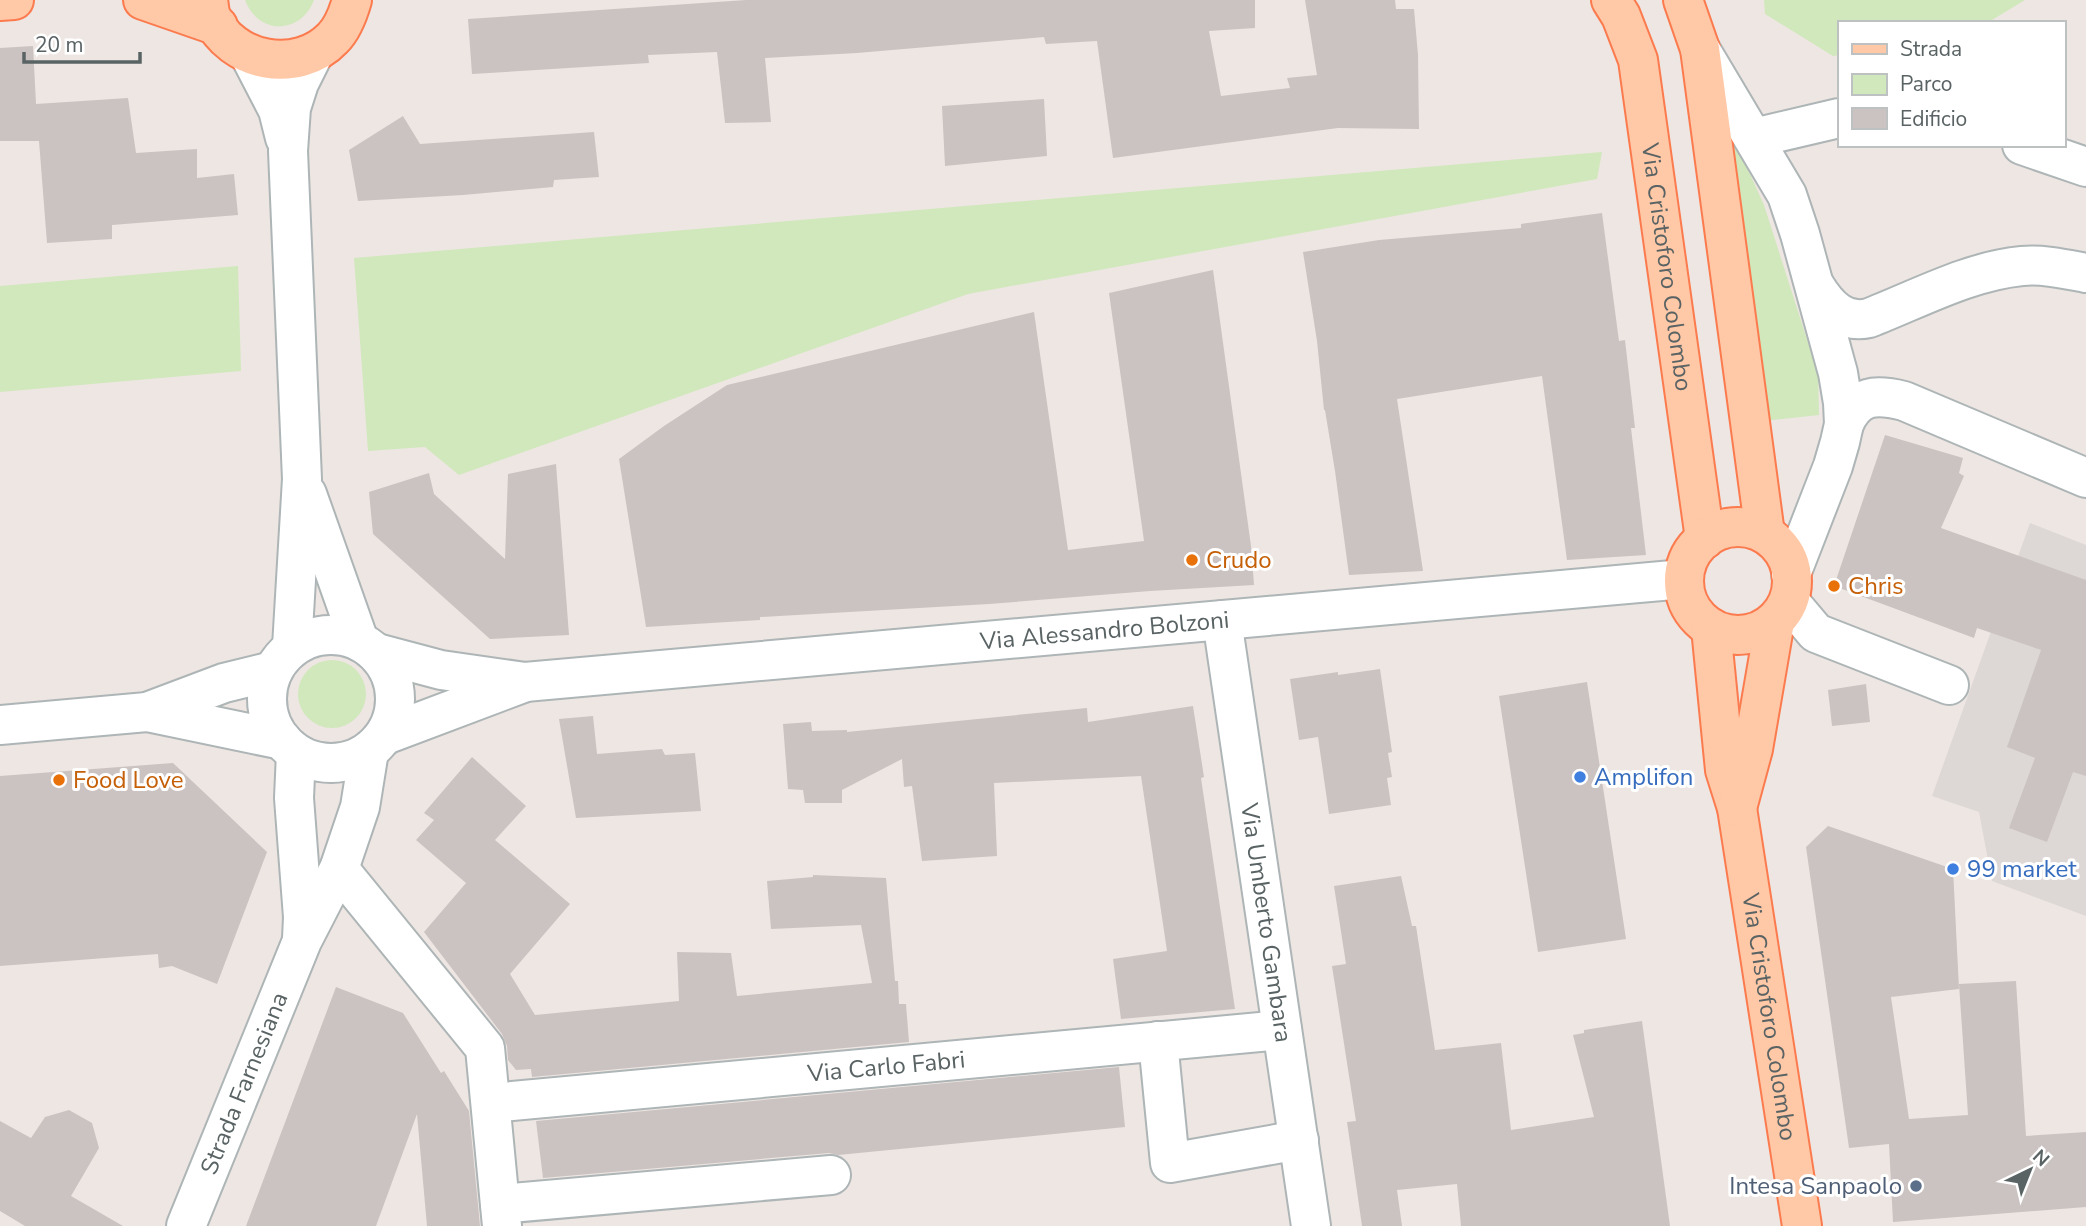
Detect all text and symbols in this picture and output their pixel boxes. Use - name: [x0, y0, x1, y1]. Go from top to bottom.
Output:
- scale bar: [24, 21, 140, 65]
- legend: [1838, 21, 2065, 147]
- text: 20 m: [35, 31, 84, 59]
- text: Strada: [1900, 35, 1962, 63]
- text: Parco: [1900, 70, 1953, 98]
- text: Edificio: [1900, 105, 1967, 133]
- street label: Via Cristoforo Colombo: [1634, 140, 1700, 393]
- place label: Crudo: [1206, 544, 1272, 576]
- marker: Crudo: [1184, 552, 1200, 568]
- place label: Chris: [1848, 570, 1904, 602]
- marker: Chris: [1826, 578, 1842, 594]
- street label: Via Alessandro Bolzoni: [978, 603, 1231, 658]
- place label: Amplifon: [1594, 761, 1693, 793]
- place label: Food Love: [73, 764, 184, 796]
- marker: Amplifon: [1572, 769, 1588, 785]
- marker: Food Love: [51, 772, 67, 788]
- street label: Via Umberto Gambara: [1233, 800, 1300, 1045]
- place label: 99 market: [1967, 853, 2077, 885]
- marker: 99 market: [1945, 861, 1961, 877]
- street label: Via Cristoforo Colombo: [1734, 890, 1805, 1143]
- street label: Strada Farnesiana: [193, 988, 295, 1179]
- street label: Via Carlo Fabri: [805, 1043, 967, 1090]
- north arrow: [1995, 1135, 2065, 1205]
- text: N: [2027, 1144, 2055, 1173]
- place label: Intesa Sanpaolo: [1729, 1170, 1902, 1202]
- marker: Intesa Sanpaolo: [1908, 1178, 1924, 1194]

